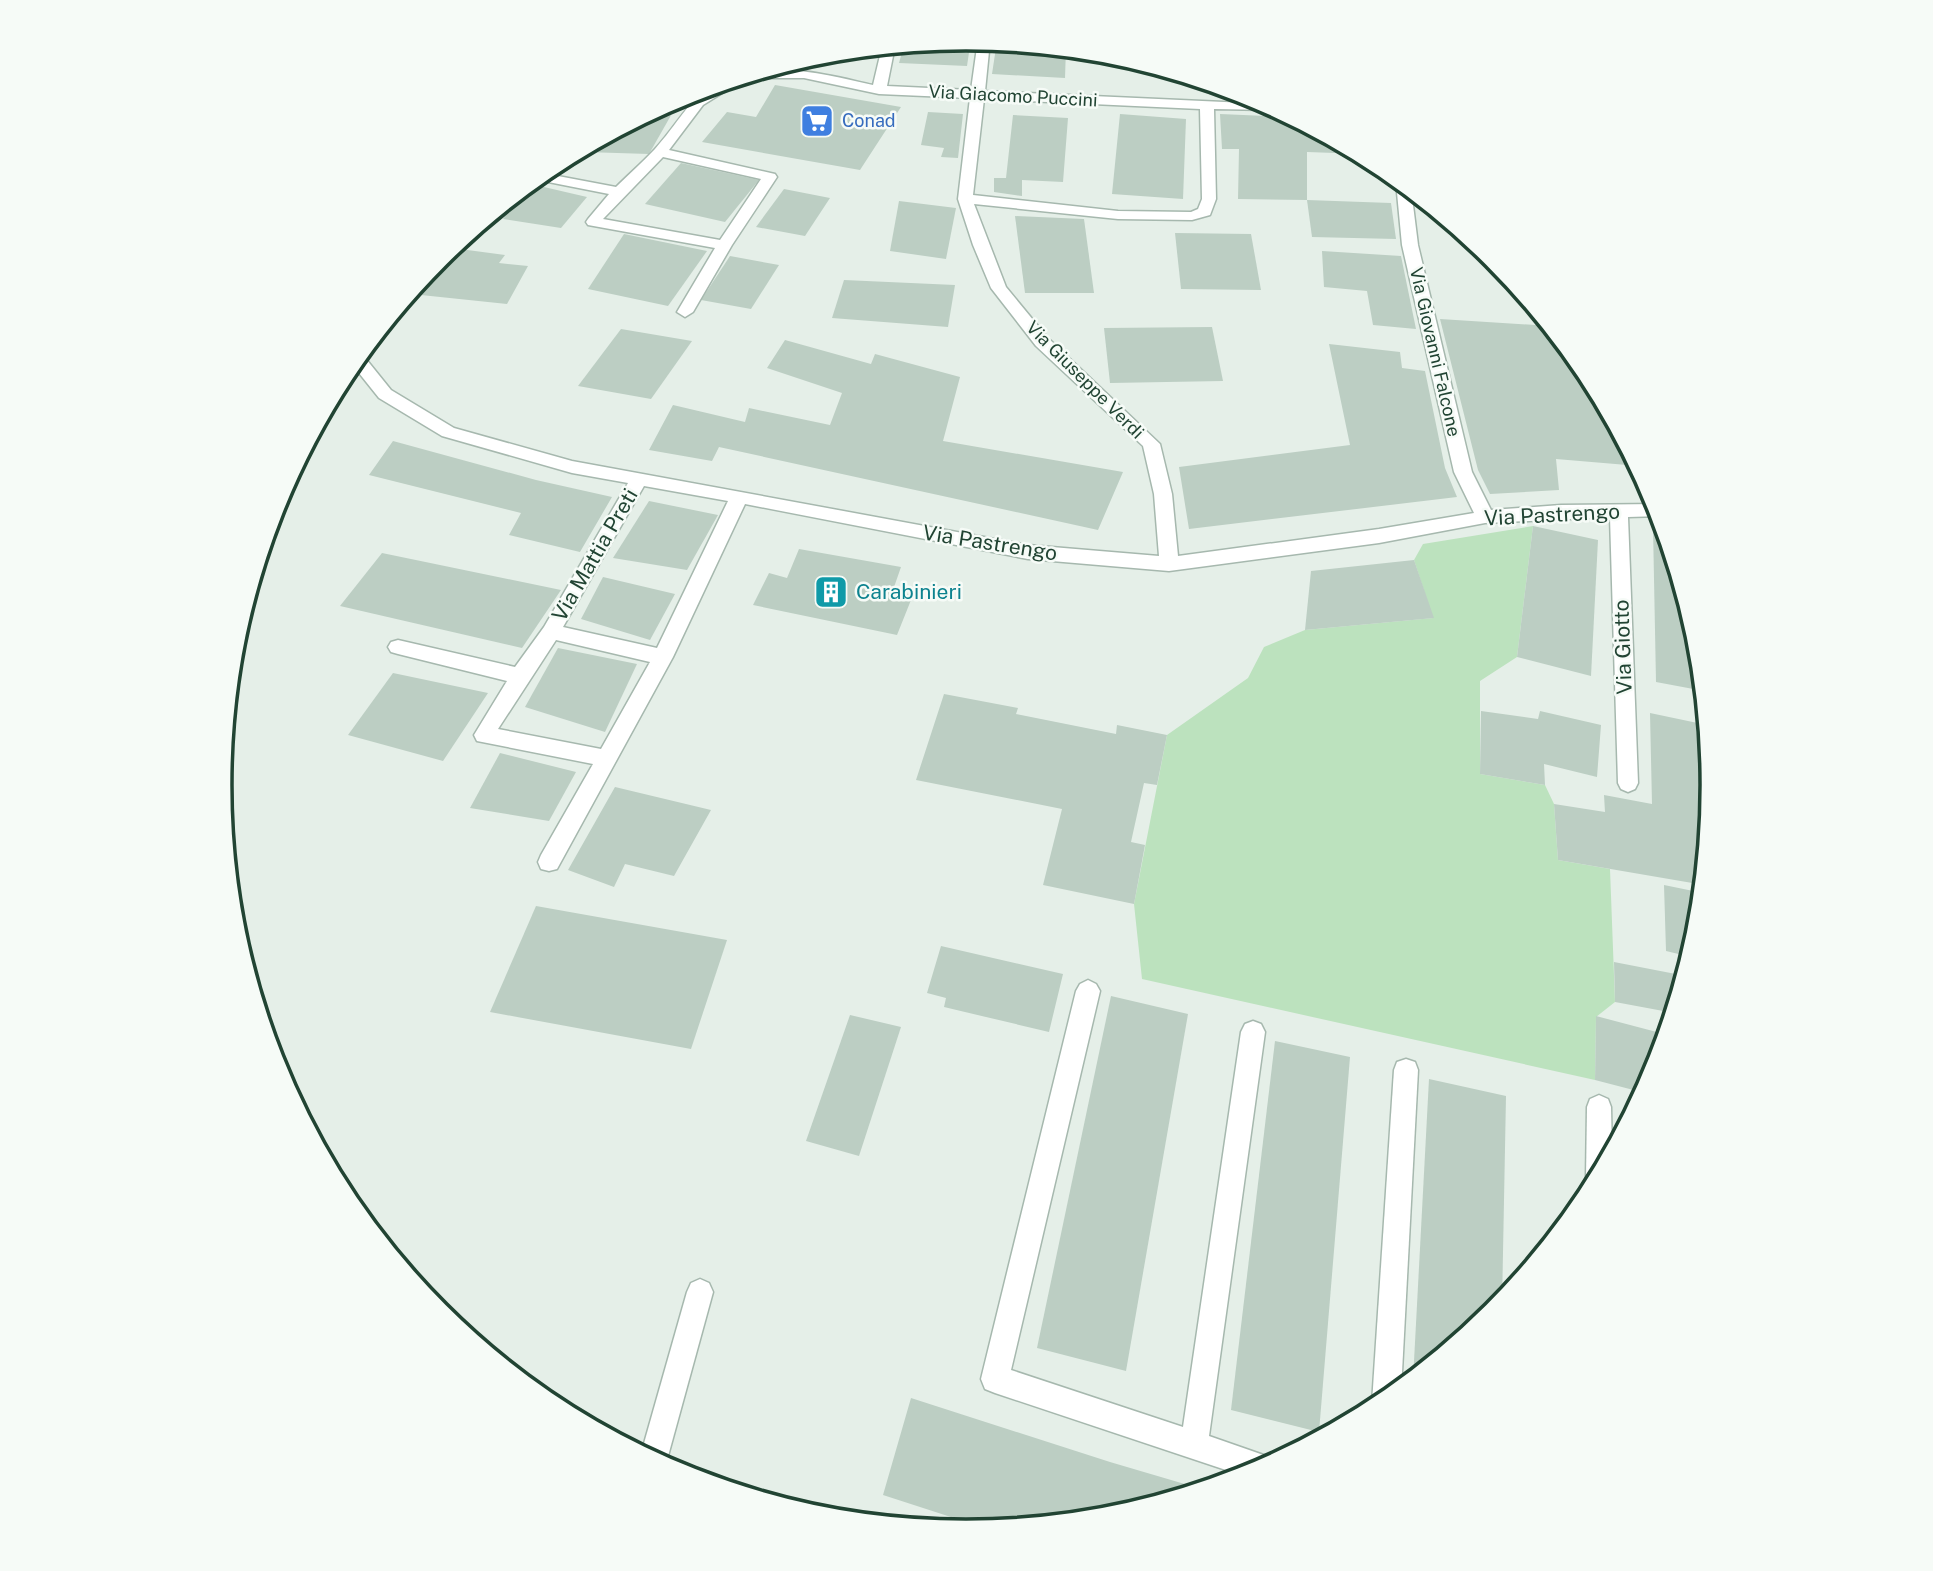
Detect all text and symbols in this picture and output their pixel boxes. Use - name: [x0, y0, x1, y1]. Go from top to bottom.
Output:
- street label: Via Giacomo Puccini: [928, 81, 1098, 110]
- supermarket icon: Conad: [798, 102, 836, 140]
- place label: Conad: [842, 110, 896, 131]
- street label: Via Giovanni Falcone: [1406, 265, 1465, 438]
- street label: Via Giuseppe Verdi: [1022, 317, 1148, 443]
- street label: Via Mattia Preti: [546, 484, 643, 626]
- street label: Via Pastrengo: [1483, 498, 1620, 531]
- street label: Via Pastrengo: [921, 520, 1059, 565]
- building icon: Carabinieri: [812, 573, 850, 611]
- place label: Carabinieri: [856, 579, 962, 604]
- street label: Via Giotto: [1608, 599, 1637, 695]

